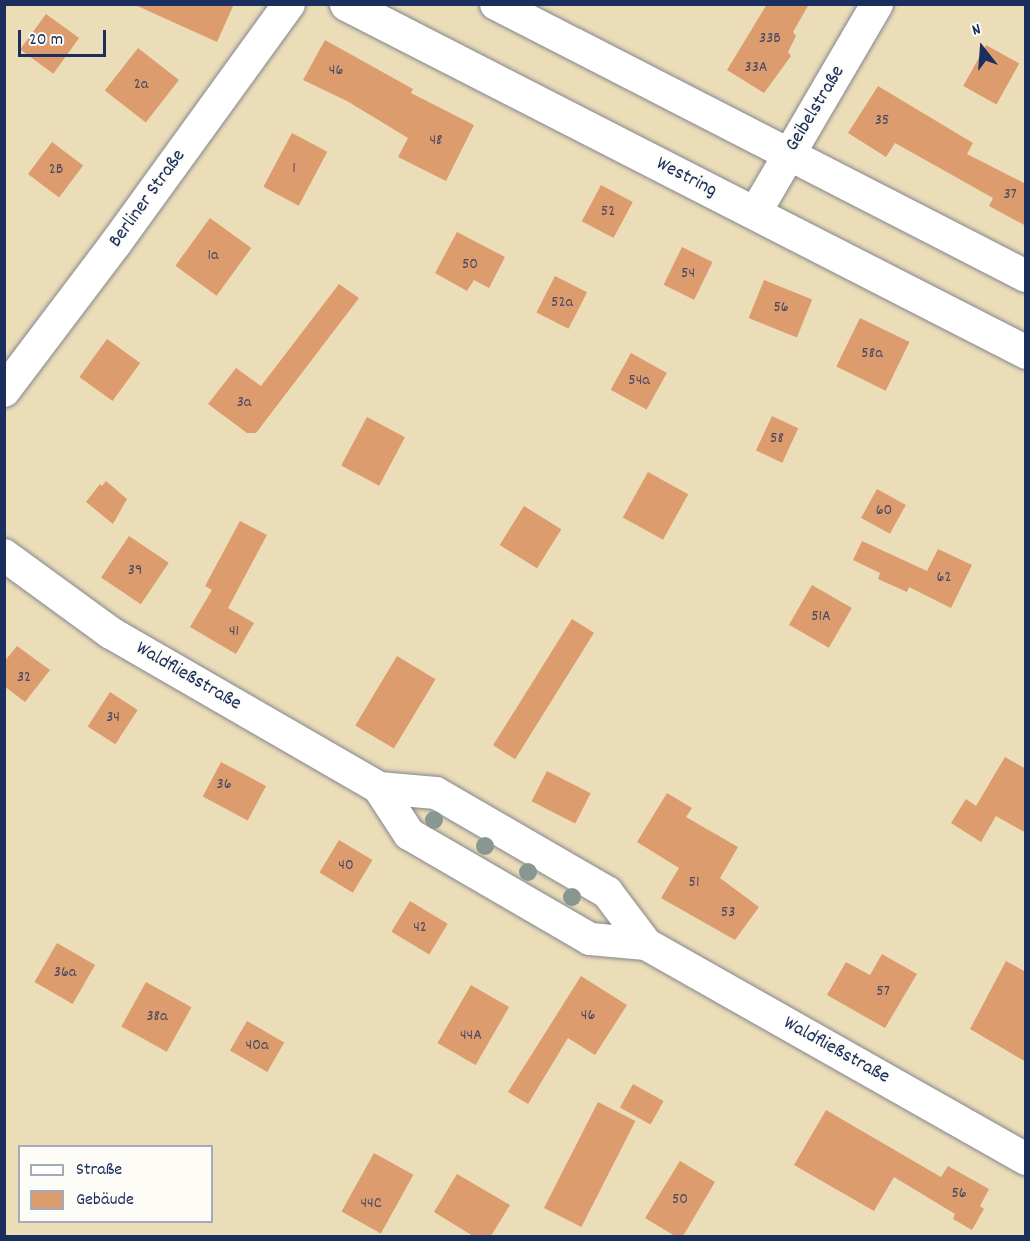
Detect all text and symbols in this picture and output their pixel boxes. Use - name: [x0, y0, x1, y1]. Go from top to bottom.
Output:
- scale bar: [21, 18, 110, 56]
- north arrow: [952, 18, 1012, 78]
- text: N: [969, 18, 984, 42]
- text: 20 m: [29, 28, 63, 53]
- house number: 33B: [759, 29, 781, 49]
- house number: 33A: [745, 58, 767, 78]
- house number: 46: [329, 61, 343, 81]
- street label: Geibelstraße: [781, 62, 851, 156]
- house number: 2a: [134, 75, 148, 95]
- house number: 35: [875, 111, 889, 131]
- house number: 48: [429, 131, 443, 151]
- street label: Berliner Straße: [104, 145, 192, 253]
- street label: Westring: [652, 153, 720, 203]
- house number: 1: [292, 159, 296, 179]
- house number: 2B: [49, 160, 63, 180]
- house number: 37: [1003, 185, 1017, 205]
- house number: 52: [601, 202, 615, 222]
- house number: 1a: [207, 246, 219, 266]
- house number: 50: [462, 255, 478, 275]
- house number: 54: [681, 264, 695, 284]
- house number: 52a: [551, 293, 573, 313]
- house number: 56: [773, 298, 789, 318]
- house number: 58a: [861, 344, 883, 364]
- house number: 54a: [628, 371, 650, 391]
- house number: 3a: [237, 393, 251, 413]
- house number: 58: [770, 429, 784, 449]
- house number: 60: [876, 501, 892, 521]
- house number: 39: [128, 561, 142, 581]
- house number: 62: [937, 568, 951, 588]
- house number: 51A: [811, 607, 831, 627]
- house number: 41: [229, 622, 239, 642]
- street label: Waldfließstraße: [131, 637, 245, 717]
- house number: 32: [17, 668, 31, 688]
- house number: 34: [106, 708, 120, 728]
- house number: 36: [217, 775, 231, 795]
- house number: 40: [338, 856, 354, 876]
- house number: 51: [689, 873, 699, 893]
- house number: 53: [721, 903, 735, 923]
- house number: 42: [413, 918, 427, 938]
- house number: 36a: [54, 963, 76, 983]
- house number: 57: [876, 982, 890, 1002]
- house number: 46: [581, 1006, 595, 1026]
- house number: 38a: [146, 1007, 168, 1027]
- street label: Waldfließstraße: [779, 1012, 893, 1090]
- house number: 44A: [460, 1026, 482, 1046]
- house number: 40a: [246, 1036, 268, 1056]
- legend: [18, 1145, 213, 1223]
- text: Straße: [76, 1158, 122, 1183]
- house number: 56: [951, 1184, 967, 1204]
- text: Gebäude: [76, 1188, 134, 1213]
- house number: 50: [672, 1190, 688, 1210]
- house number: 44C: [360, 1194, 382, 1214]

